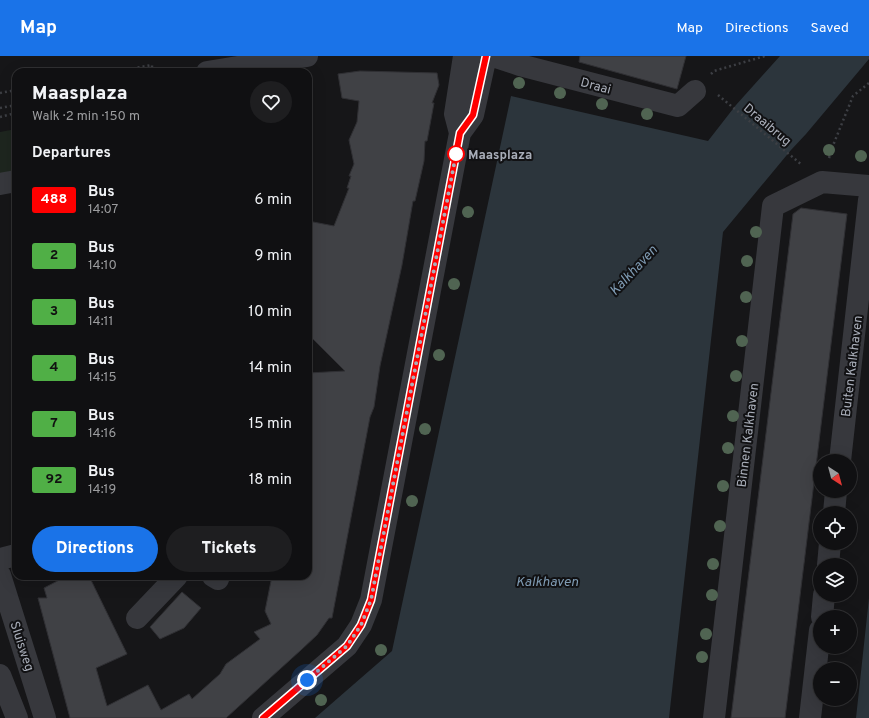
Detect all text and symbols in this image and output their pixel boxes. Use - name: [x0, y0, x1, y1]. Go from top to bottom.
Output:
- text: Map: [20, 16, 57, 40]
- text: Map: [677, 20, 703, 37]
- text: Directions: [725, 20, 789, 37]
- text: Saved: [811, 20, 849, 37]
- street label: Draai: [579, 75, 612, 99]
- button: heart: [250, 81, 292, 123]
- text: Maasplaza: [32, 82, 128, 106]
- street label: Draaibrug: [740, 101, 794, 150]
- text: Walk · 2 min · 150 m: [32, 109, 140, 125]
- text: Departures: [32, 144, 111, 163]
- marker: Maasplaza: [447, 145, 465, 163]
- place label: Maasplaza: [468, 148, 532, 164]
- text: Bus: [88, 183, 115, 202]
- text: 488: [41, 191, 67, 208]
- text: 6 min: [255, 191, 292, 210]
- text: 14:07: [88, 202, 118, 218]
- text: Bus: [88, 239, 115, 258]
- water label: Kalkhaven: [607, 242, 662, 300]
- text: 2: [50, 247, 58, 264]
- text: 9 min: [255, 247, 292, 266]
- text: 14:10: [88, 258, 117, 274]
- text: Bus: [88, 295, 115, 314]
- text: 3: [50, 303, 58, 320]
- text: 10 min: [248, 303, 292, 322]
- text: 14:11: [88, 314, 113, 330]
- street label: Buiten Kalkhaven: [839, 315, 867, 418]
- text: Bus: [88, 351, 115, 370]
- text: 4: [50, 359, 59, 376]
- text: 14 min: [249, 359, 292, 378]
- text: 14:15: [88, 370, 117, 386]
- street label: Binnen Kalkhaven: [735, 382, 763, 488]
- text: Bus: [88, 407, 115, 426]
- text: 7: [50, 415, 58, 432]
- text: 15 min: [249, 415, 292, 434]
- text: 14:16: [88, 426, 116, 442]
- north arrow: [813, 454, 857, 498]
- map controls: [813, 454, 857, 706]
- text: Bus: [88, 463, 115, 482]
- text: 92: [45, 471, 63, 488]
- text: 18 min: [249, 471, 292, 490]
- text: 14:19: [88, 482, 116, 498]
- button: locate: [813, 506, 857, 550]
- button: Directions: [32, 526, 158, 572]
- button: Tickets: [166, 526, 292, 572]
- button: layers: [813, 558, 857, 602]
- water label: Kalkhaven: [516, 574, 579, 591]
- button: +: [813, 610, 857, 654]
- street label: Sluisweg: [6, 620, 37, 674]
- button: −: [813, 662, 857, 706]
- your location: [297, 670, 317, 690]

